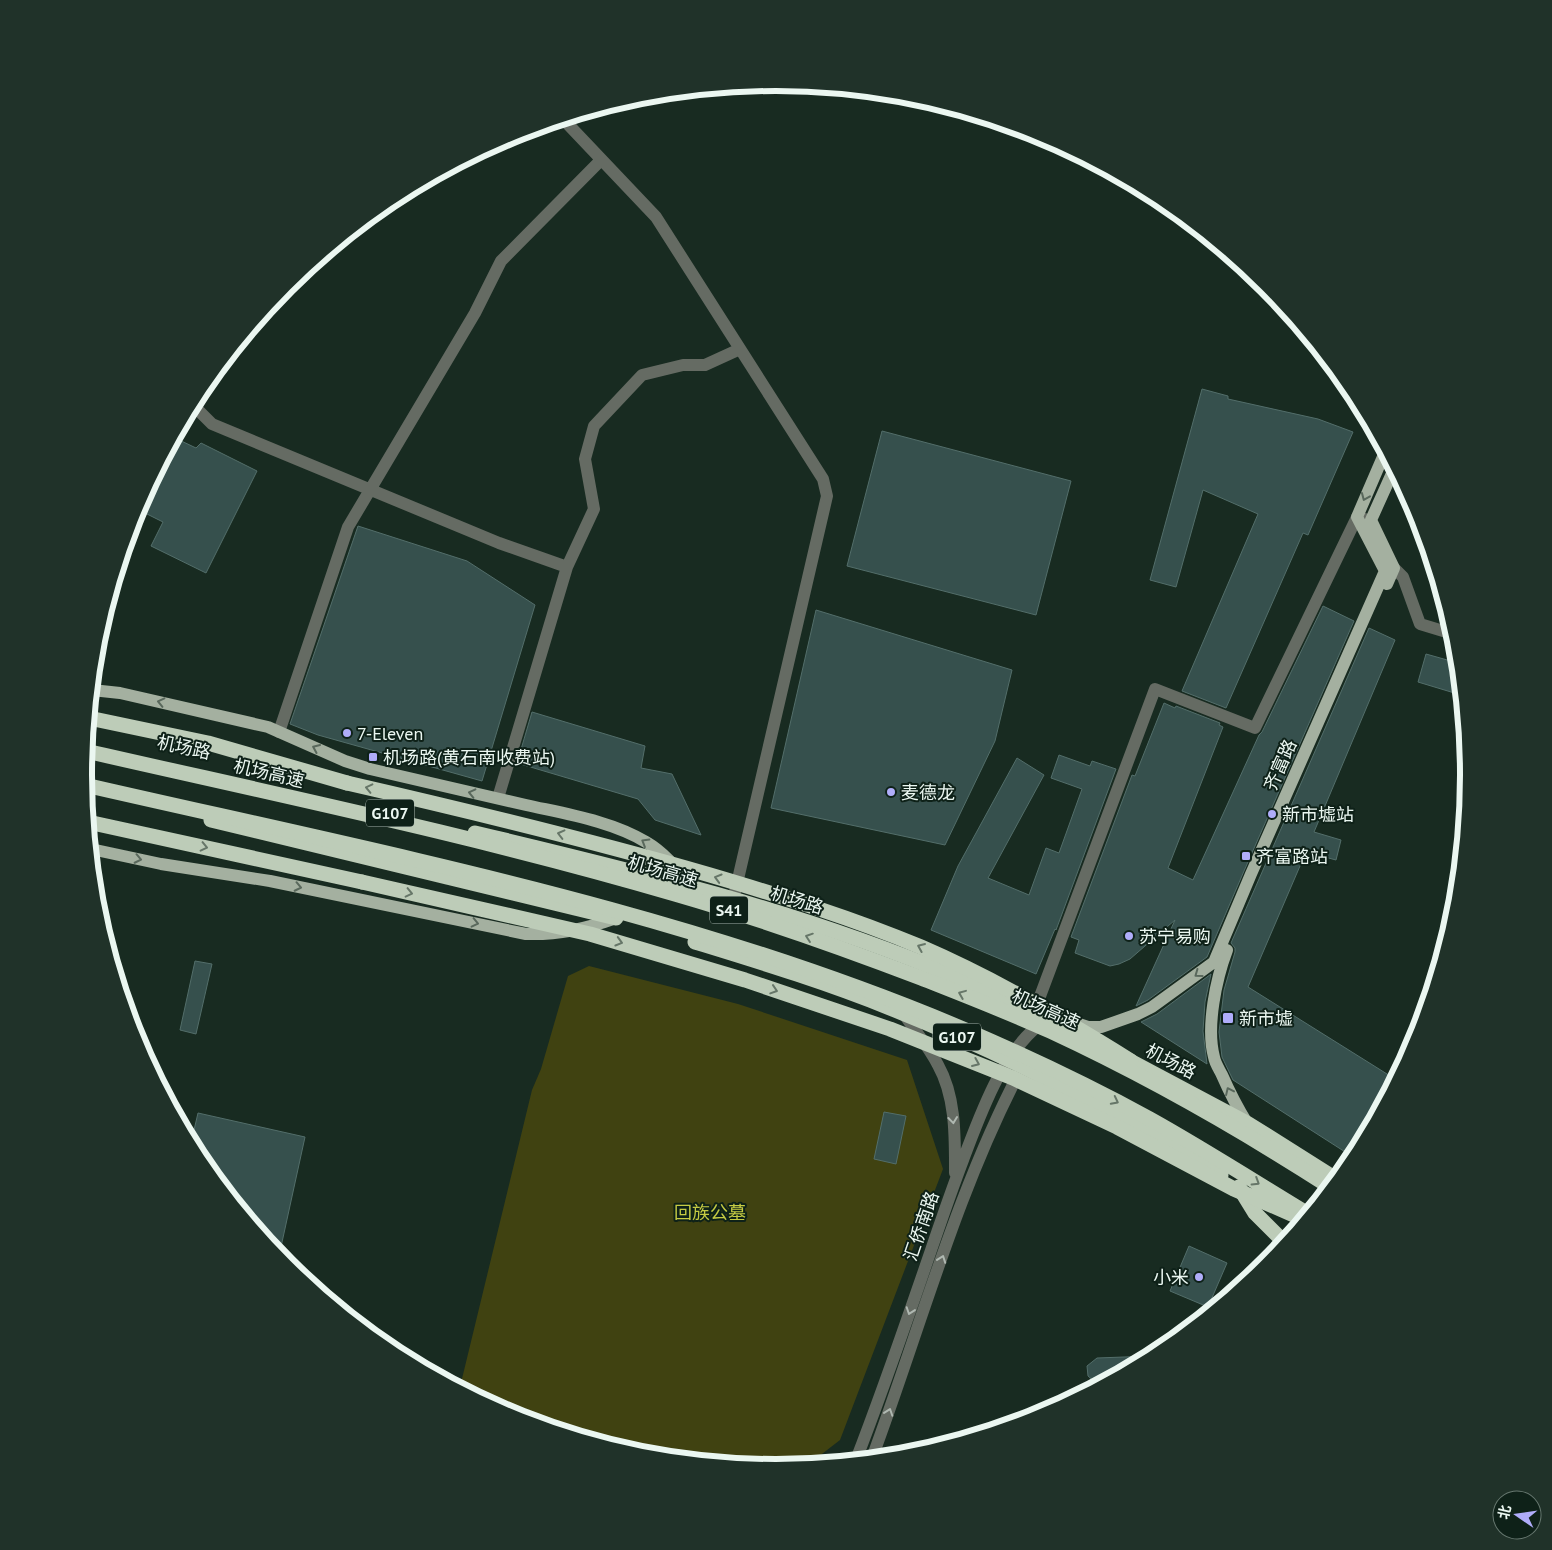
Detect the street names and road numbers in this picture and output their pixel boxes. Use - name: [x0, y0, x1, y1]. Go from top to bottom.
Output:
- street label: 机场路: [155, 730, 213, 764]
- street label: 齐富路: [1259, 736, 1301, 794]
- street label: 机场高速: [231, 754, 307, 792]
- road number: G107: [366, 800, 414, 826]
- street label: 机场高速: [625, 850, 701, 892]
- street label: 机场路: [768, 881, 826, 919]
- road number: S41: [710, 896, 748, 924]
- street label: 机场高速: [1008, 984, 1084, 1034]
- road number: G107: [933, 1024, 981, 1050]
- street label: 机场路: [1142, 1038, 1200, 1084]
- street label: 汇侨南路: [898, 1188, 944, 1264]

